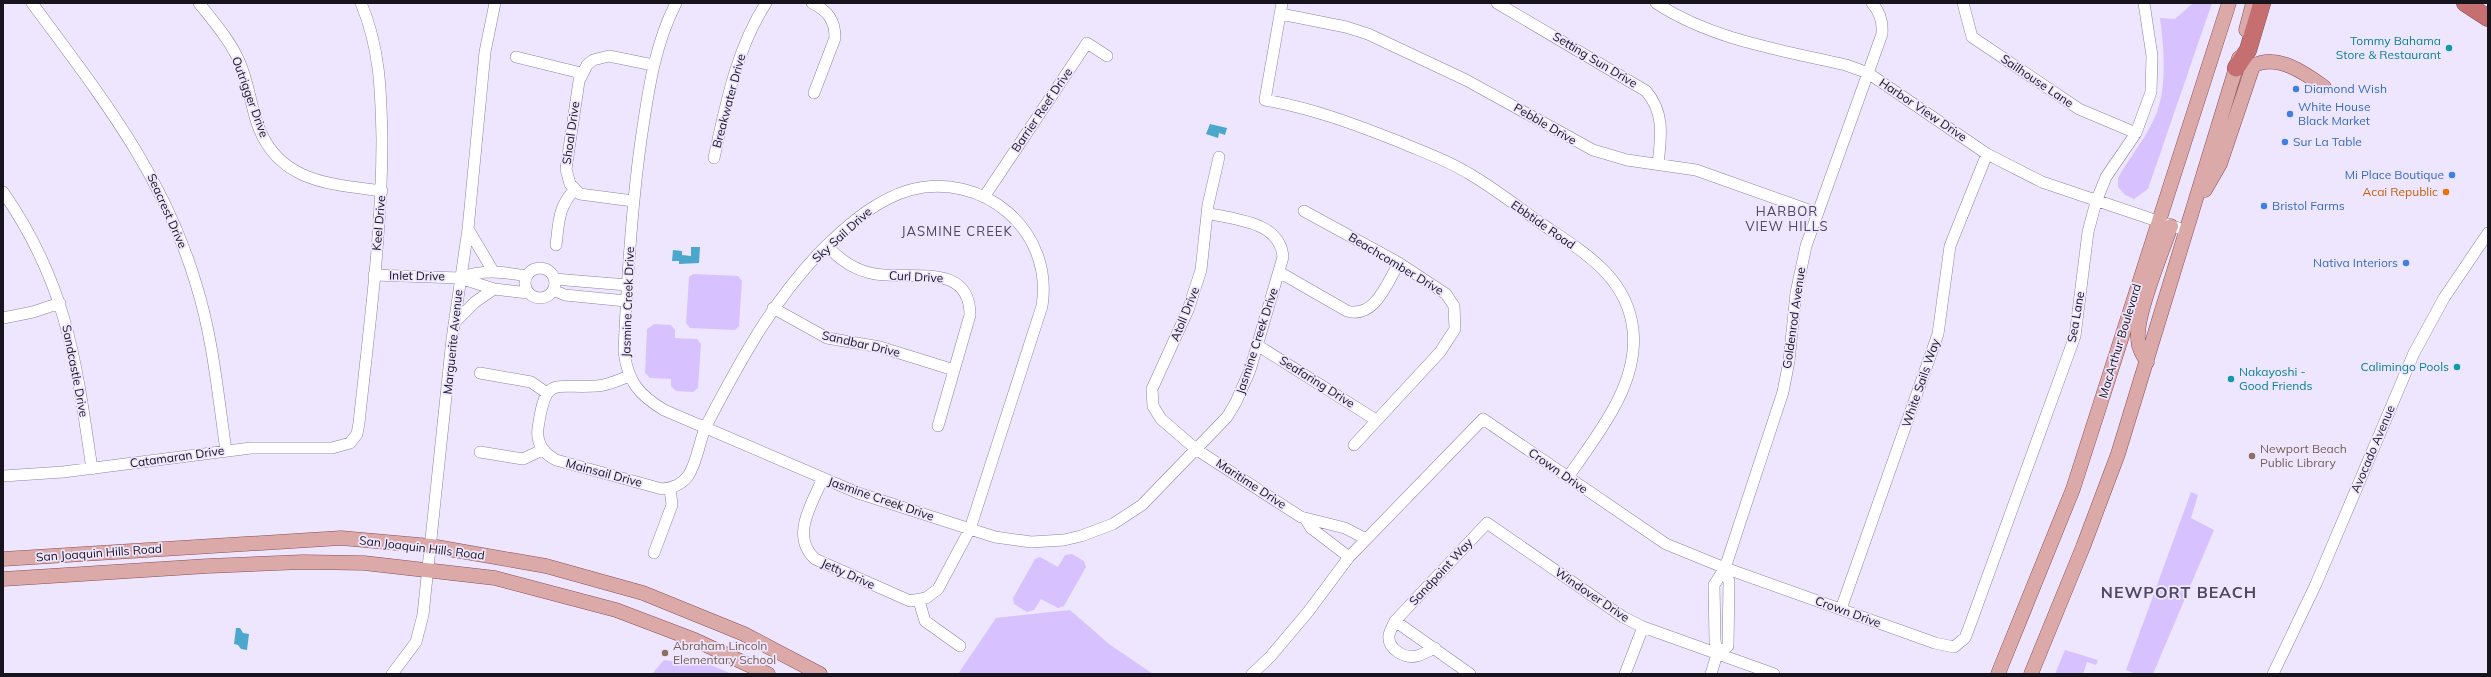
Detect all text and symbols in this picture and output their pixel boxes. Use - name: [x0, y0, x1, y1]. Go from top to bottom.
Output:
- street label: Setting Sun Drive: [1550, 28, 1640, 91]
- place label: Tommy Bahama Store & Restaurant: [2336, 33, 2441, 62]
- marker: Tommy Bahama Store & Restaurant: [2444, 43, 2454, 53]
- street label: Sailhouse Lane: [1998, 51, 2076, 110]
- street label: Breakwater Drive: [709, 52, 748, 150]
- street label: Outrigger Drive: [229, 54, 272, 139]
- street label: Barrier Reef Drive: [1008, 65, 1075, 155]
- street label: Harbor View Drive: [1877, 75, 1970, 144]
- place label: Diamond Wish: [2304, 81, 2387, 96]
- marker: Diamond Wish: [2291, 84, 2301, 94]
- place label: White House Black Market: [2298, 99, 2370, 128]
- street label: Shoal Drive: [559, 100, 582, 165]
- street label: Pebble Drive: [1511, 100, 1579, 148]
- marker: White House Black Market: [2285, 109, 2295, 119]
- place label: Sur La Table: [2293, 134, 2362, 149]
- marker: Sur La Table: [2280, 137, 2290, 147]
- place label: Mi Place Boutique: [2345, 167, 2444, 182]
- marker: Mi Place Boutique: [2447, 170, 2457, 180]
- street label: Seacrest Drive: [144, 171, 191, 250]
- place label: Acai Republic: [2362, 184, 2438, 199]
- marker: Acai Republic: [2441, 187, 2451, 197]
- street label: Keel Drive: [369, 195, 388, 251]
- street label: Ebbtide Road: [1508, 197, 1578, 252]
- place label: Bristol Farms: [2272, 198, 2345, 213]
- marker: Bristol Farms: [2259, 201, 2269, 211]
- district label: HARBOR VIEW HILLS: [1745, 203, 1829, 234]
- street label: Sky Sail Drive: [809, 204, 875, 265]
- district label: JASMINE CREEK: [901, 223, 1013, 239]
- street label: Beachcomber Drive: [1346, 229, 1447, 298]
- street label: Jasmine Creek Drive: [618, 246, 637, 358]
- place label: Nativa Interiors: [2313, 255, 2398, 270]
- marker: Nativa Interiors: [2401, 258, 2411, 268]
- street label: Goldenrod Avenue: [1779, 266, 1808, 370]
- street label: Inlet Drive: [389, 268, 445, 283]
- street label: Curl Drive: [889, 268, 944, 285]
- street label: MacArthur Boulevard: [2095, 282, 2144, 400]
- street label: Atoll Drive: [1167, 284, 1202, 343]
- street label: Jasmine Creek Drive: [1232, 286, 1281, 396]
- street label: Marguerite Avenue: [440, 289, 465, 395]
- street label: Sea Lane: [2064, 290, 2087, 344]
- street label: Sandcastle Drive: [59, 324, 92, 418]
- street label: Sandbar Drive: [821, 327, 902, 360]
- street label: White Sails Way: [1898, 336, 1943, 429]
- street label: Seafaring Drive: [1277, 352, 1358, 411]
- place label: Calimingo Pools: [2360, 359, 2449, 374]
- marker: Calimingo Pools: [2452, 362, 2462, 372]
- place label: Nakayoshi - Good Friends: [2239, 364, 2312, 393]
- marker: Nakayoshi - Good Friends: [2226, 374, 2236, 384]
- street label: Avocado Avenue: [2347, 403, 2398, 495]
- place label: Newport Beach Public Library: [2260, 441, 2347, 470]
- street label: Catamaran Drive: [129, 442, 225, 471]
- street label: Crown Drive: [1526, 445, 1591, 496]
- marker: Newport Beach Public Library: [2247, 451, 2257, 461]
- street label: Mainsail Drive: [564, 455, 644, 490]
- street label: Maritime Drive: [1213, 455, 1289, 512]
- street label: Jasmine Creek Drive: [826, 473, 936, 524]
- street label: San Joaquin Hills Road: [358, 532, 486, 563]
- street label: Sandpoint Way: [1406, 535, 1476, 608]
- street label: San Joaquin Hills Road: [35, 541, 162, 564]
- street label: Jetty Drive: [819, 555, 877, 592]
- street label: Windover Drive: [1552, 564, 1632, 625]
- district label: NEWPORT BEACH: [2101, 582, 2257, 602]
- street label: Crown Drive: [1813, 593, 1883, 630]
- place label: Abraham Lincoln Elementary School: [673, 638, 776, 667]
- marker: Abraham Lincoln Elementary School: [660, 648, 670, 658]

